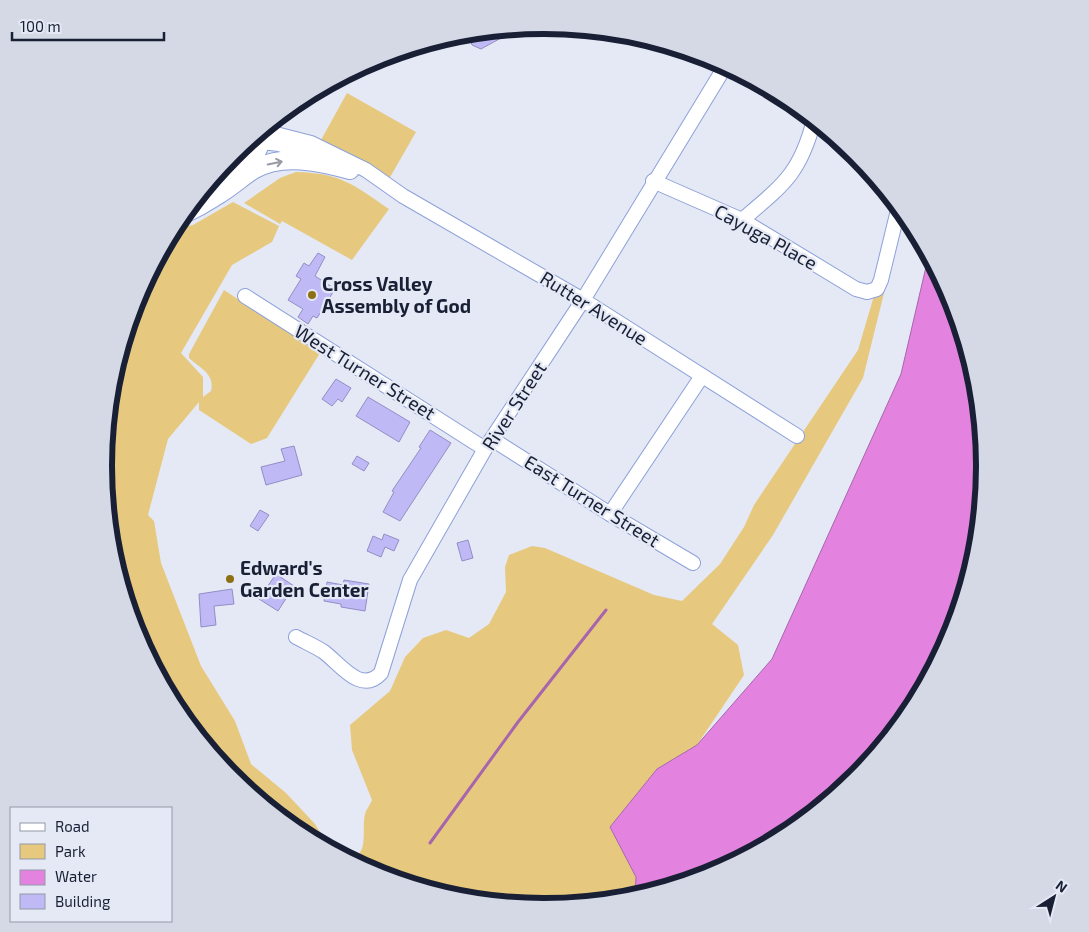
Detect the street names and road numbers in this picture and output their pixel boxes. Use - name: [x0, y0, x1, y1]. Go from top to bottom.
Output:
- street label: Cayuga Place: [711, 199, 822, 274]
- street label: Rutter Avenue: [536, 266, 652, 350]
- street label: West Turner Street: [291, 319, 440, 424]
- street label: River Street: [476, 357, 551, 454]
- street label: East Turner Street: [520, 450, 664, 551]

